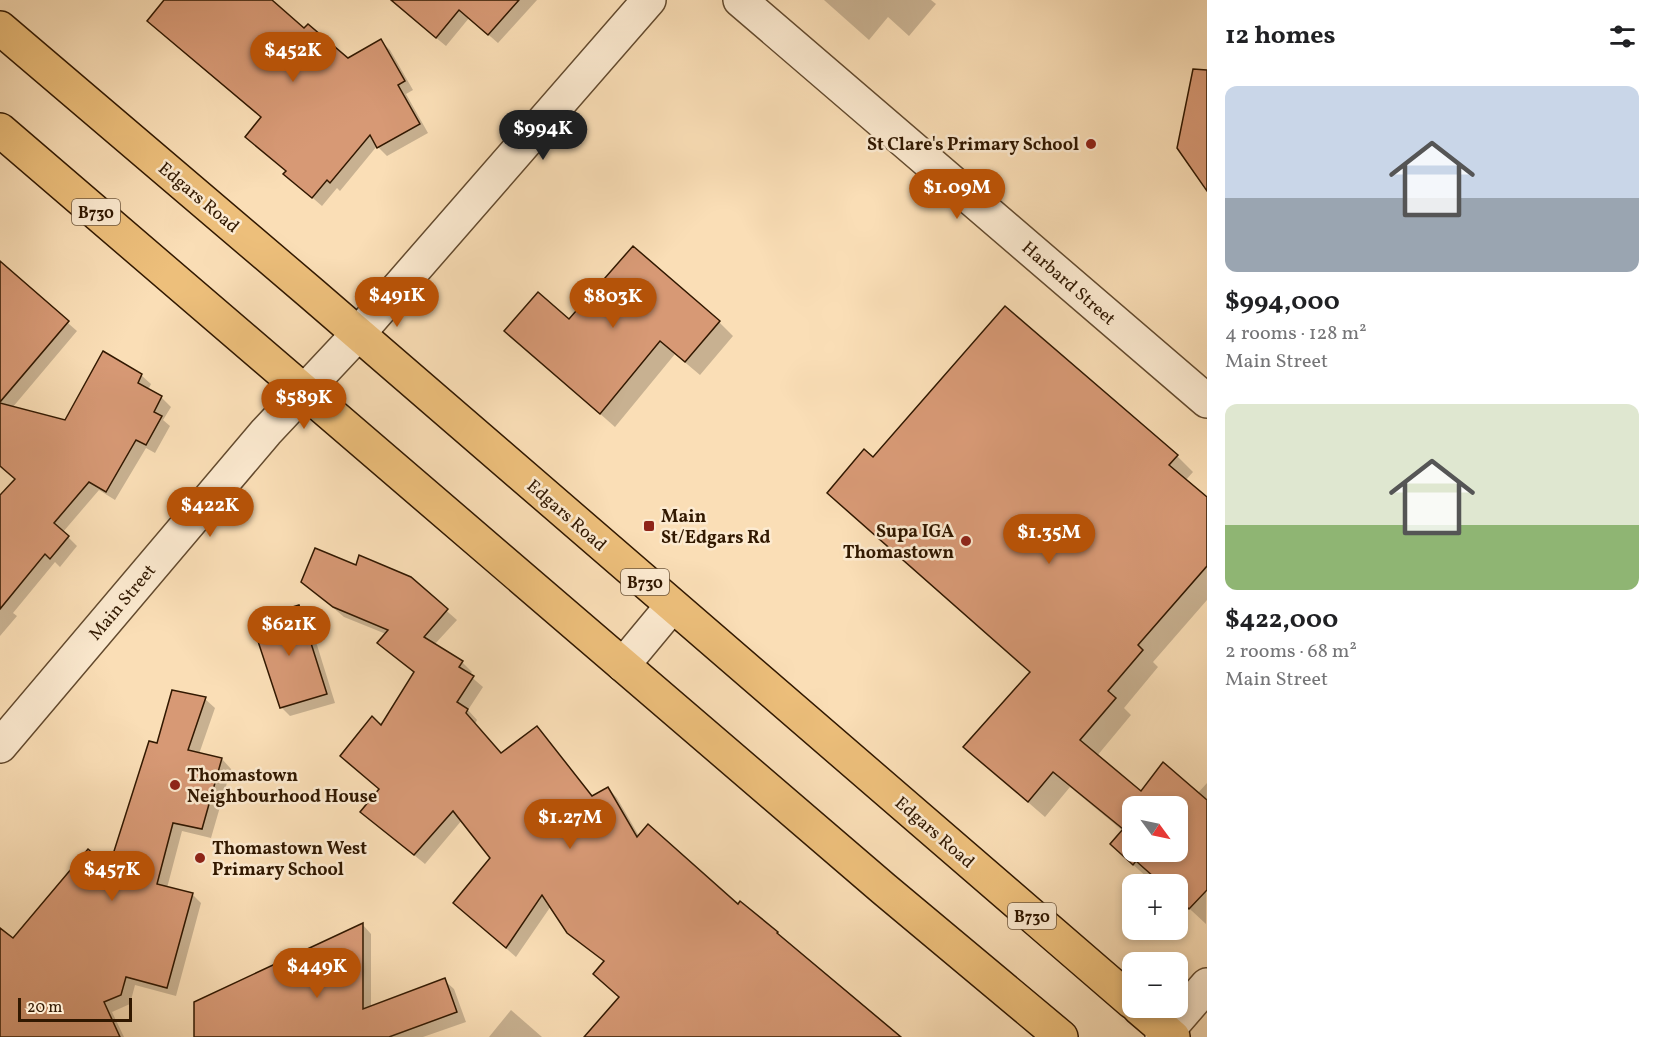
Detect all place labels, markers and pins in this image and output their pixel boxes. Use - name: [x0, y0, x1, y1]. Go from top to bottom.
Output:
- pin: $452K: [251, 32, 335, 83]
- pin: $994K: [501, 110, 585, 161]
- place label: St Clare's Primary School: [867, 133, 1079, 158]
- marker: St Clare's Primary School: [1084, 137, 1098, 151]
- pin: $1.09M: [908, 169, 1006, 220]
- pin: $491K: [355, 277, 439, 328]
- pin: $803K: [571, 278, 655, 329]
- pin: $589K: [262, 379, 346, 430]
- pin: $422K: [168, 487, 252, 538]
- place label: Main St/Edgars Rd: [661, 505, 770, 551]
- pin: $1.35M: [1000, 514, 1098, 565]
- marker: Main St/Edgars Rd: [642, 519, 656, 533]
- place label: Supa IGA Thomastown: [843, 520, 954, 566]
- marker: Supa IGA Thomastown: [959, 534, 973, 548]
- pin: $621K: [247, 606, 331, 657]
- place label: Thomastown Neighbourhood House: [187, 764, 377, 810]
- marker: Thomastown Neighbourhood House: [168, 778, 182, 792]
- pin: $1.27M: [521, 799, 619, 850]
- place label: Thomastown West Primary School: [212, 837, 367, 883]
- pin: $457K: [70, 851, 154, 902]
- marker: Thomastown West Primary School: [193, 851, 207, 865]
- pin: $449K: [275, 948, 359, 999]

